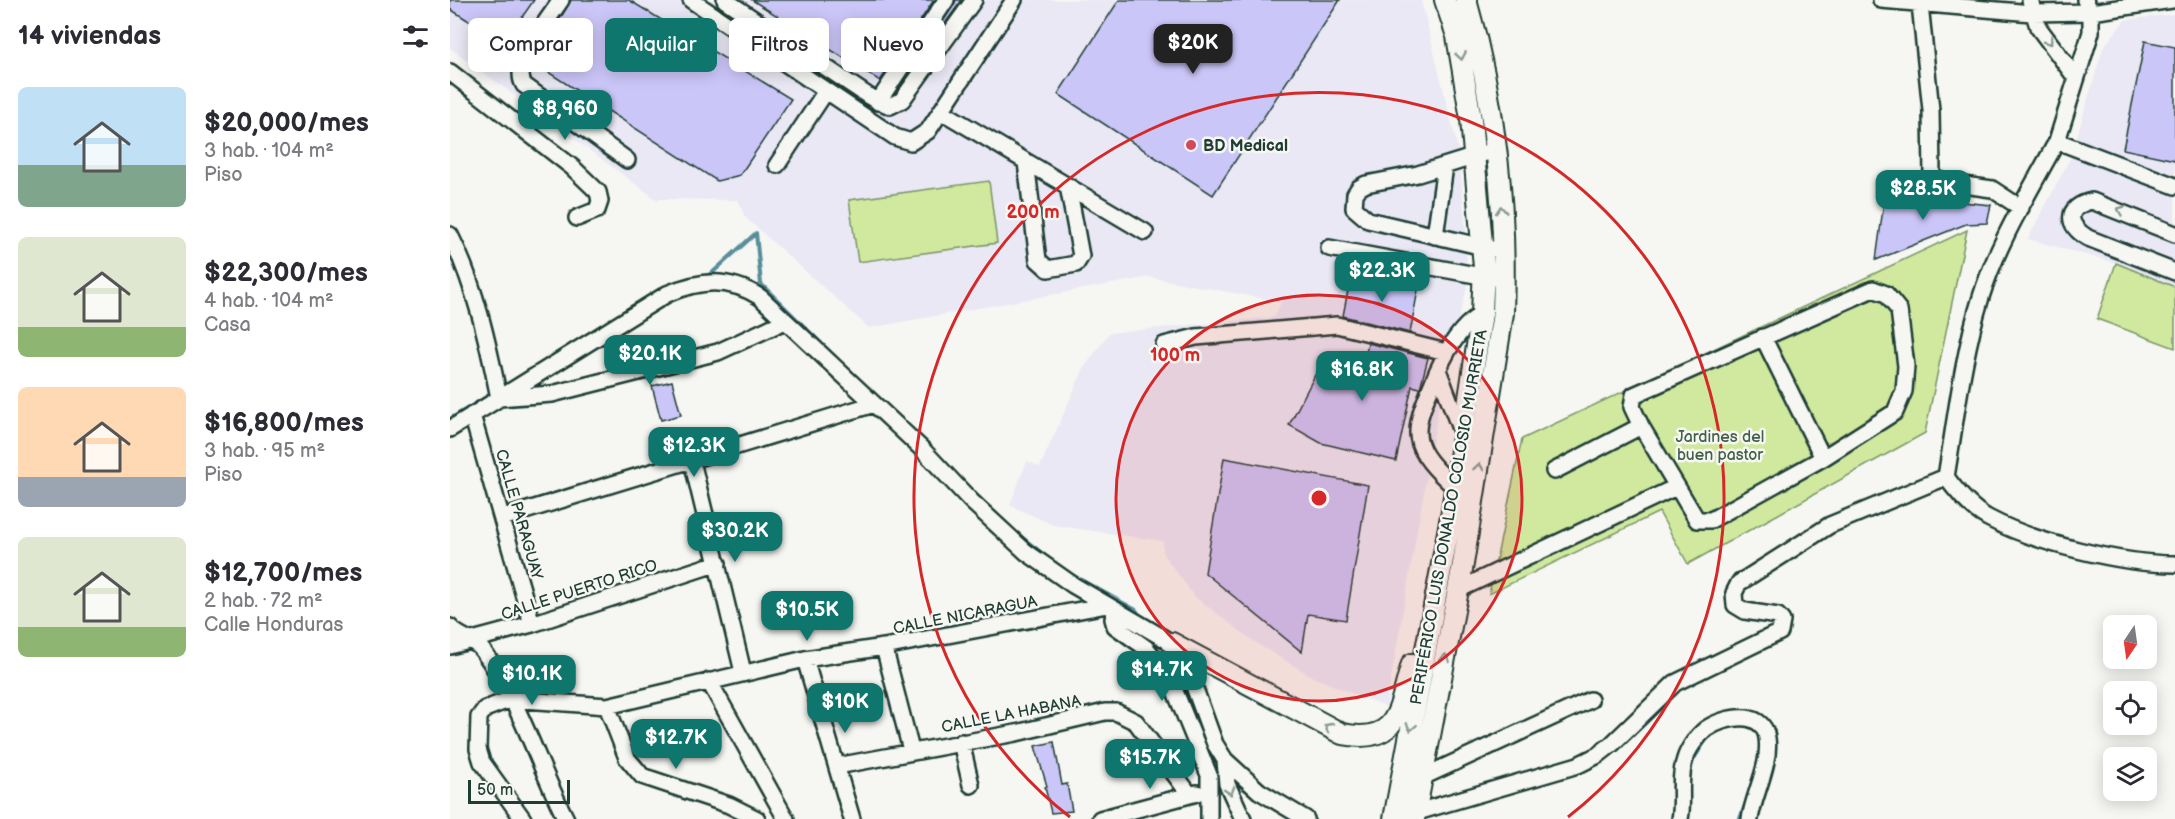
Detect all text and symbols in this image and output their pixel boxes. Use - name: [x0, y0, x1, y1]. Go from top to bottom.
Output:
- chip: Comprar: [468, 18, 593, 72]
- chip: Alquilar: [605, 18, 717, 72]
- chip: Filtros: [729, 18, 829, 72]
- chip: Nuevo: [841, 18, 945, 72]
- icon: filters: [399, 20, 432, 53]
- text: 14 viviendas: [18, 21, 161, 52]
- pin: $20K: [1157, 24, 1229, 75]
- text: $20K: [1168, 31, 1218, 55]
- one-way arrow: [2041, 35, 2052, 46]
- one-way arrow: [1454, 52, 1466, 61]
- pin: $8,960: [516, 90, 614, 141]
- text: $8,960: [532, 97, 598, 121]
- text: $20,000/mes: [204, 108, 369, 139]
- icon: home: [66, 111, 138, 183]
- place label: BD Medical: [1203, 137, 1288, 156]
- marker: BD Medical: [1184, 138, 1198, 152]
- text: 3 hab. · 104 m²: [204, 139, 334, 163]
- text: Piso: [204, 163, 243, 187]
- pin: $28.5K: [1874, 170, 1972, 221]
- text: $28.5K: [1890, 177, 1956, 201]
- text: 200 m: [1006, 202, 1060, 223]
- one-way arrow: [2117, 205, 2128, 217]
- one-way arrow: [1495, 206, 1508, 215]
- pin: $22.3K: [1333, 252, 1431, 303]
- text: $22,300/mes: [204, 258, 368, 289]
- text: $22.3K: [1349, 259, 1415, 283]
- icon: home: [66, 261, 138, 333]
- text: 4 hab. · 104 m²: [204, 289, 334, 313]
- text: Casa: [204, 313, 251, 337]
- street label: PERIFÉRICO LUIS DONALDO COLOSIO MURRIETA: [1405, 328, 1492, 706]
- pin: $20.1K: [601, 335, 699, 386]
- text: $20.1K: [618, 342, 682, 366]
- text: 100 m: [1150, 345, 1200, 366]
- pin: $16.8K: [1313, 351, 1411, 402]
- text: $16.8K: [1330, 358, 1394, 382]
- text: $16,800/mes: [204, 408, 364, 439]
- icon: home: [66, 411, 138, 483]
- pin: $12.3K: [645, 427, 743, 478]
- park label: Jardines del buen pastor: [1676, 428, 1764, 465]
- text: $12.3K: [662, 434, 726, 458]
- text: 3 hab. · 95 m²: [204, 439, 325, 463]
- street label: CALLE PARAGUAY: [491, 447, 546, 582]
- one-way arrow: [1472, 462, 1485, 472]
- text: Piso: [204, 463, 243, 487]
- centre of rings: [1309, 488, 1329, 508]
- pin: $30.2K: [686, 512, 784, 563]
- text: $30.2K: [701, 519, 769, 543]
- street label: CALLE PUERTO RICO: [499, 556, 660, 625]
- text: $12,700/mes: [204, 558, 362, 589]
- icon: home: [66, 561, 138, 633]
- text: 2 hab. · 72 m²: [204, 589, 323, 613]
- pin: $10.5K: [758, 591, 856, 642]
- street label: CALLE NICARAGUA: [892, 592, 1039, 639]
- text: $10.5K: [775, 598, 839, 622]
- text: Calle Honduras: [204, 613, 343, 637]
- north arrow: [2103, 615, 2157, 669]
- map controls: [2103, 615, 2157, 801]
- pin: $14.7K: [1113, 651, 1211, 702]
- one-way arrow: [1438, 654, 1451, 664]
- pin: $10.1K: [483, 655, 581, 706]
- text: $14.7K: [1131, 658, 1193, 682]
- text: $10.1K: [502, 662, 562, 686]
- button: locate: [2103, 681, 2157, 735]
- pin: $10K: [809, 683, 881, 734]
- text: $10K: [821, 690, 869, 714]
- street label: CALLE LA HABANA: [940, 692, 1083, 737]
- pin: $12.7K: [627, 719, 725, 770]
- one-way arrow: [1405, 721, 1418, 731]
- one-way arrow: [1324, 723, 1334, 734]
- text: $12.7K: [645, 726, 707, 750]
- pin: $15.7K: [1101, 739, 1199, 790]
- text: $15.7K: [1119, 746, 1181, 770]
- button: layers: [2103, 747, 2157, 801]
- scale bar: [468, 777, 570, 804]
- text: 50 m: [477, 781, 513, 800]
- one-way arrow: [1223, 785, 1235, 796]

